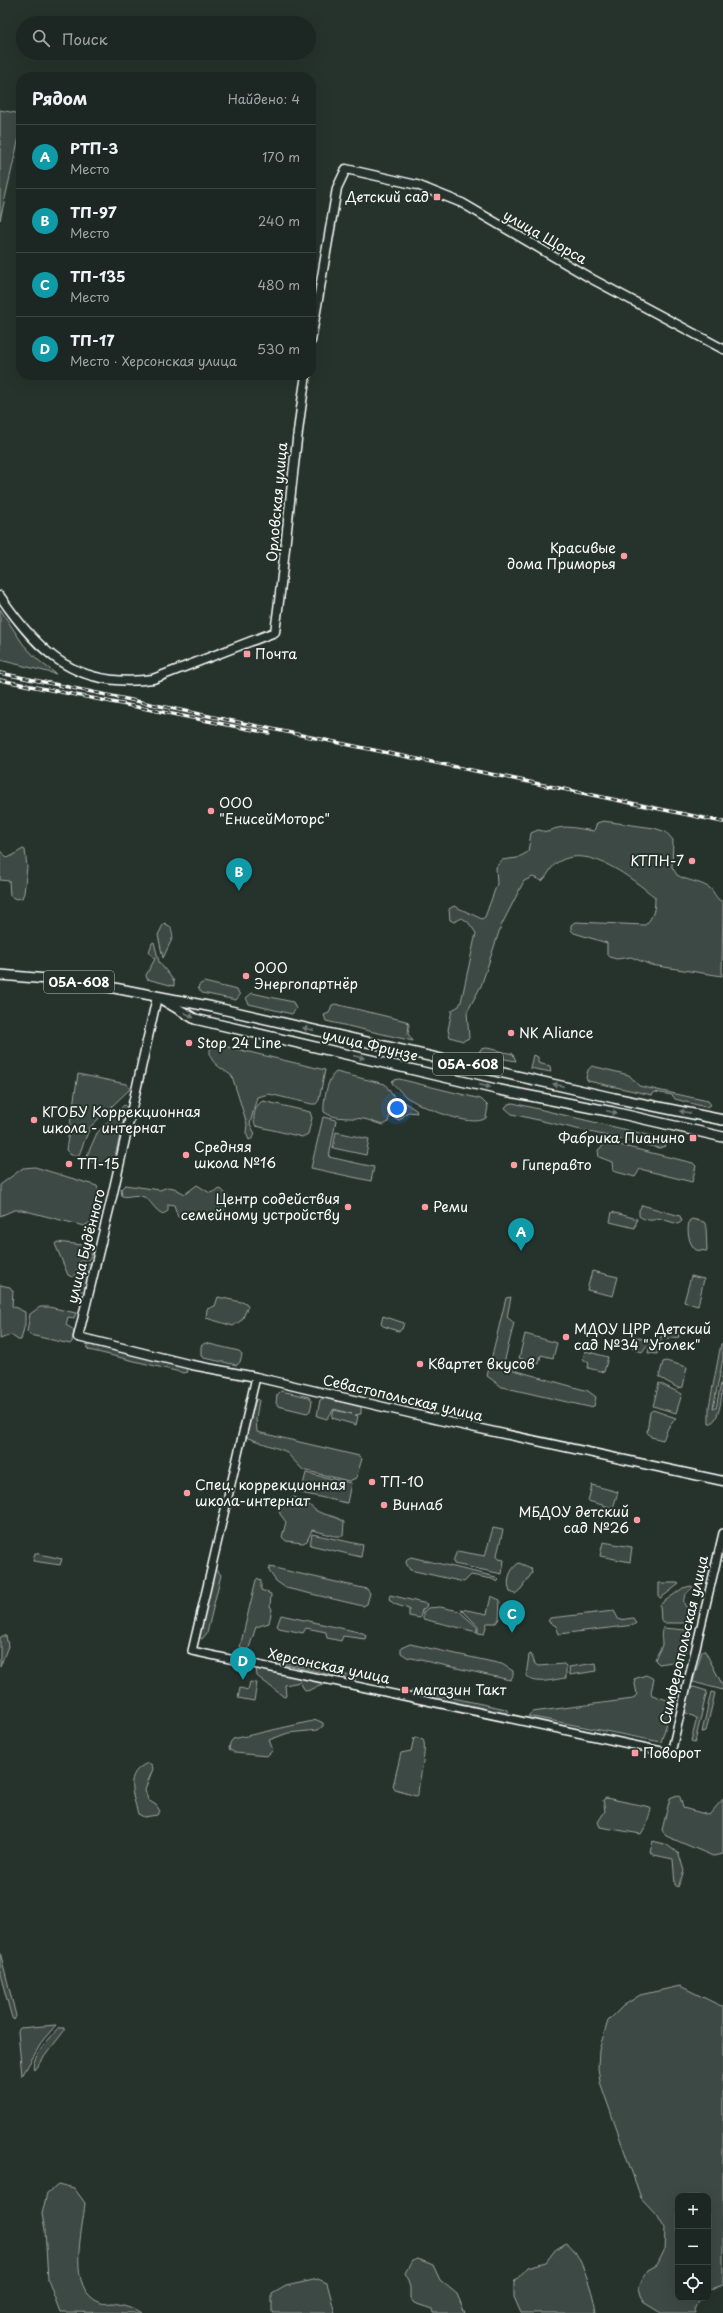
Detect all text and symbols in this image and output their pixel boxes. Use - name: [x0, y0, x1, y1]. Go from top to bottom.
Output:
- search box: [16, 16, 316, 60]
- icon: search: [30, 27, 52, 49]
- text: Поиск: [62, 27, 108, 50]
- text: Рядом: [32, 85, 87, 111]
- text: Найдено: 4: [228, 89, 300, 108]
- text: РТП-3: [70, 136, 118, 159]
- text: A: [40, 147, 50, 166]
- text: 170 m: [262, 147, 300, 166]
- text: Место: [70, 159, 110, 178]
- place label: Детский сад: [345, 186, 429, 207]
- marker: Детский сад: [432, 192, 442, 202]
- text: ТП-97: [70, 200, 117, 223]
- street label: улица Щорса: [499, 204, 591, 269]
- text: B: [41, 211, 49, 230]
- text: 240 m: [258, 211, 300, 230]
- text: Место: [70, 223, 110, 242]
- text: ТП-135: [70, 264, 125, 287]
- text: C: [40, 275, 50, 294]
- text: 480 m: [258, 275, 300, 294]
- text: Место: [70, 287, 110, 306]
- text: ТП-17: [70, 328, 114, 351]
- text: D: [40, 339, 50, 358]
- text: 530 m: [257, 339, 300, 358]
- text: Место · Херсонская улица: [70, 351, 237, 370]
- street label: Орловская улица: [261, 441, 292, 563]
- place label: Красивые дома Приморья: [507, 537, 616, 574]
- marker: Красивые дома Приморья: [619, 551, 629, 561]
- place label: Почта: [255, 643, 297, 664]
- marker: Почта: [242, 649, 252, 659]
- place label: ООО "ЕнисейМоторс": [219, 792, 330, 829]
- marker: ООО "ЕнисейМоторс": [206, 806, 216, 816]
- place label: КТПН-7: [630, 850, 684, 871]
- marker: КТПН-7: [687, 856, 697, 866]
- pin: B: [226, 858, 252, 891]
- place label: ООО Энергопартнёр: [254, 957, 358, 994]
- road number: 05А-608: [44, 971, 114, 993]
- marker: ООО Энергопартнёр: [241, 971, 251, 981]
- one-way arrow: [183, 1012, 195, 1019]
- place label: NK Aliance: [519, 1022, 594, 1043]
- street label: улица Фрунзе: [320, 1023, 420, 1066]
- one-way arrow: [302, 1026, 314, 1032]
- marker: NK Aliance: [506, 1028, 516, 1038]
- place label: Stop 24 Line: [197, 1032, 282, 1053]
- marker: Stop 24 Line: [184, 1038, 194, 1048]
- road number: 05А-608: [433, 1053, 503, 1075]
- one-way arrow: [352, 1054, 365, 1060]
- one-way arrow: [552, 1081, 564, 1087]
- one-way arrow: [479, 1084, 491, 1090]
- your location: [387, 1098, 407, 1118]
- place label: КГОБУ Коррекционная школа - интернат: [42, 1101, 201, 1138]
- one-way arrow: [679, 1109, 691, 1115]
- one-way arrow: [606, 1110, 619, 1116]
- marker: КГОБУ Коррекционная школа - интернат: [29, 1115, 39, 1125]
- place label: Фабрика Пианино: [558, 1127, 685, 1148]
- marker: Фабрика Пианино: [688, 1133, 698, 1143]
- place label: Средняя школа №16: [194, 1136, 276, 1173]
- marker: Средняя школа №16: [181, 1150, 191, 1160]
- place label: ТП-15: [77, 1153, 120, 1174]
- place label: Гиперавто: [522, 1154, 592, 1175]
- marker: ТП-15: [64, 1159, 74, 1169]
- marker: Гиперавто: [509, 1160, 519, 1170]
- street label: улица Будённого: [61, 1186, 110, 1305]
- place label: Центр содействия семейному устройству: [181, 1188, 340, 1225]
- place label: Реми: [433, 1196, 468, 1217]
- marker: Центр содействия семейному устройству: [343, 1202, 353, 1212]
- marker: Реми: [420, 1202, 430, 1212]
- pin: A: [508, 1218, 534, 1251]
- place label: МДОУ ЦРР Детский сад №34 "Уголек": [574, 1318, 711, 1355]
- marker: МДОУ ЦРР Детский сад №34 "Уголек": [561, 1332, 571, 1342]
- place label: Квартет вкусов: [428, 1353, 535, 1374]
- marker: Квартет вкусов: [415, 1359, 425, 1369]
- street label: Севастопольская улица: [321, 1369, 485, 1426]
- place label: ТП-10: [380, 1471, 424, 1492]
- place label: Спец. коррекционная школа-интернат: [195, 1474, 346, 1511]
- marker: ТП-10: [367, 1477, 377, 1487]
- marker: Спец. коррекционная школа-интернат: [182, 1488, 192, 1498]
- place label: Винлаб: [392, 1494, 443, 1515]
- marker: Винлаб: [379, 1500, 389, 1510]
- place label: МБДОУ детский сад №26: [518, 1501, 629, 1538]
- marker: МБДОУ детский сад №26: [632, 1515, 642, 1525]
- street label: Симферопольская улица: [654, 1553, 713, 1727]
- pin: C: [499, 1600, 525, 1633]
- street label: Херсонская улица: [266, 1642, 392, 1689]
- pin: D: [230, 1647, 256, 1680]
- place label: магазин Такт: [413, 1679, 507, 1700]
- marker: магазин Такт: [400, 1685, 410, 1695]
- place label: Поворот: [643, 1742, 701, 1763]
- marker: Поворот: [630, 1748, 640, 1758]
- map controls: [675, 2193, 711, 2301]
- button: +: [675, 2193, 711, 2229]
- button: −: [675, 2229, 711, 2265]
- button: locate: [675, 2265, 711, 2301]

